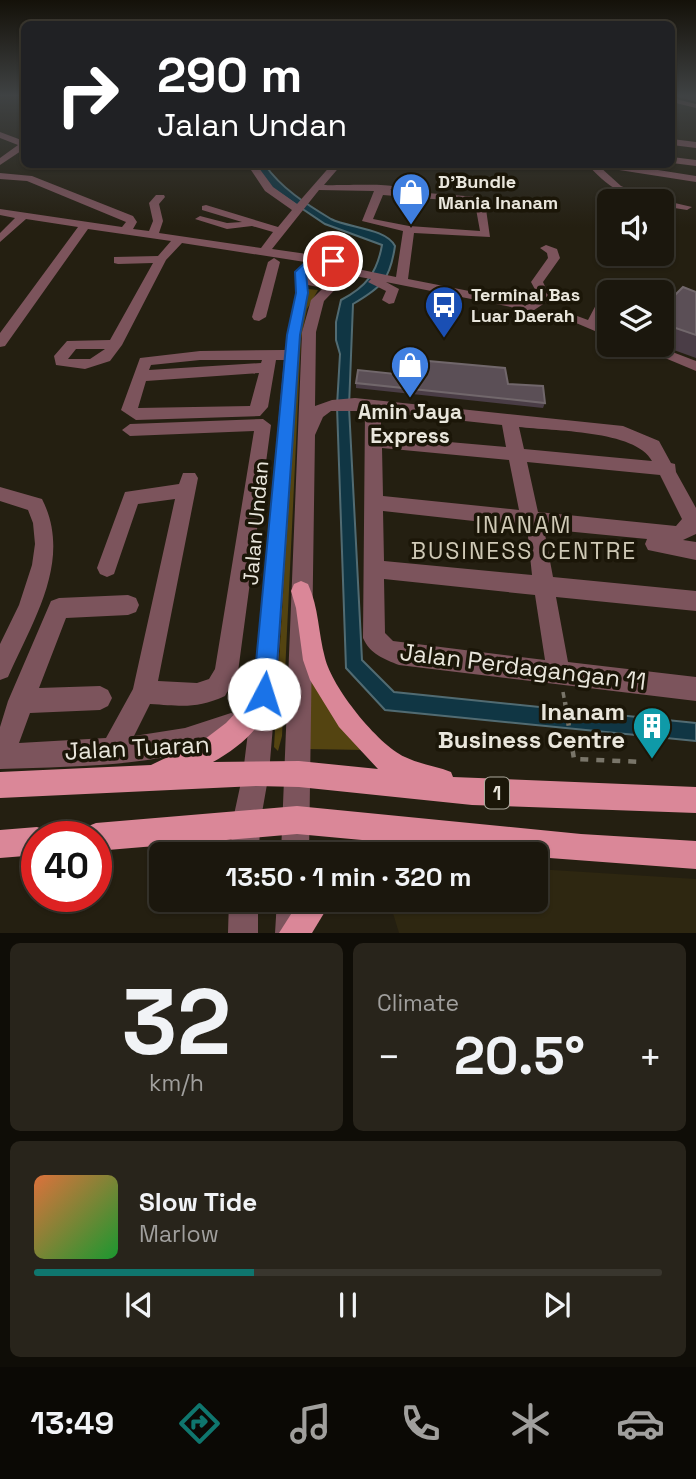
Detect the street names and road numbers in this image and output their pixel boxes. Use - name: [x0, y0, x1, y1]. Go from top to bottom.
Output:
- street label: Jalan Undan: [237, 460, 274, 586]
- street label: Jalan Perdagangan 11: [398, 636, 648, 697]
- street label: Jalan Tuaran: [64, 728, 210, 767]
- road number: 1: [485, 778, 509, 808]

